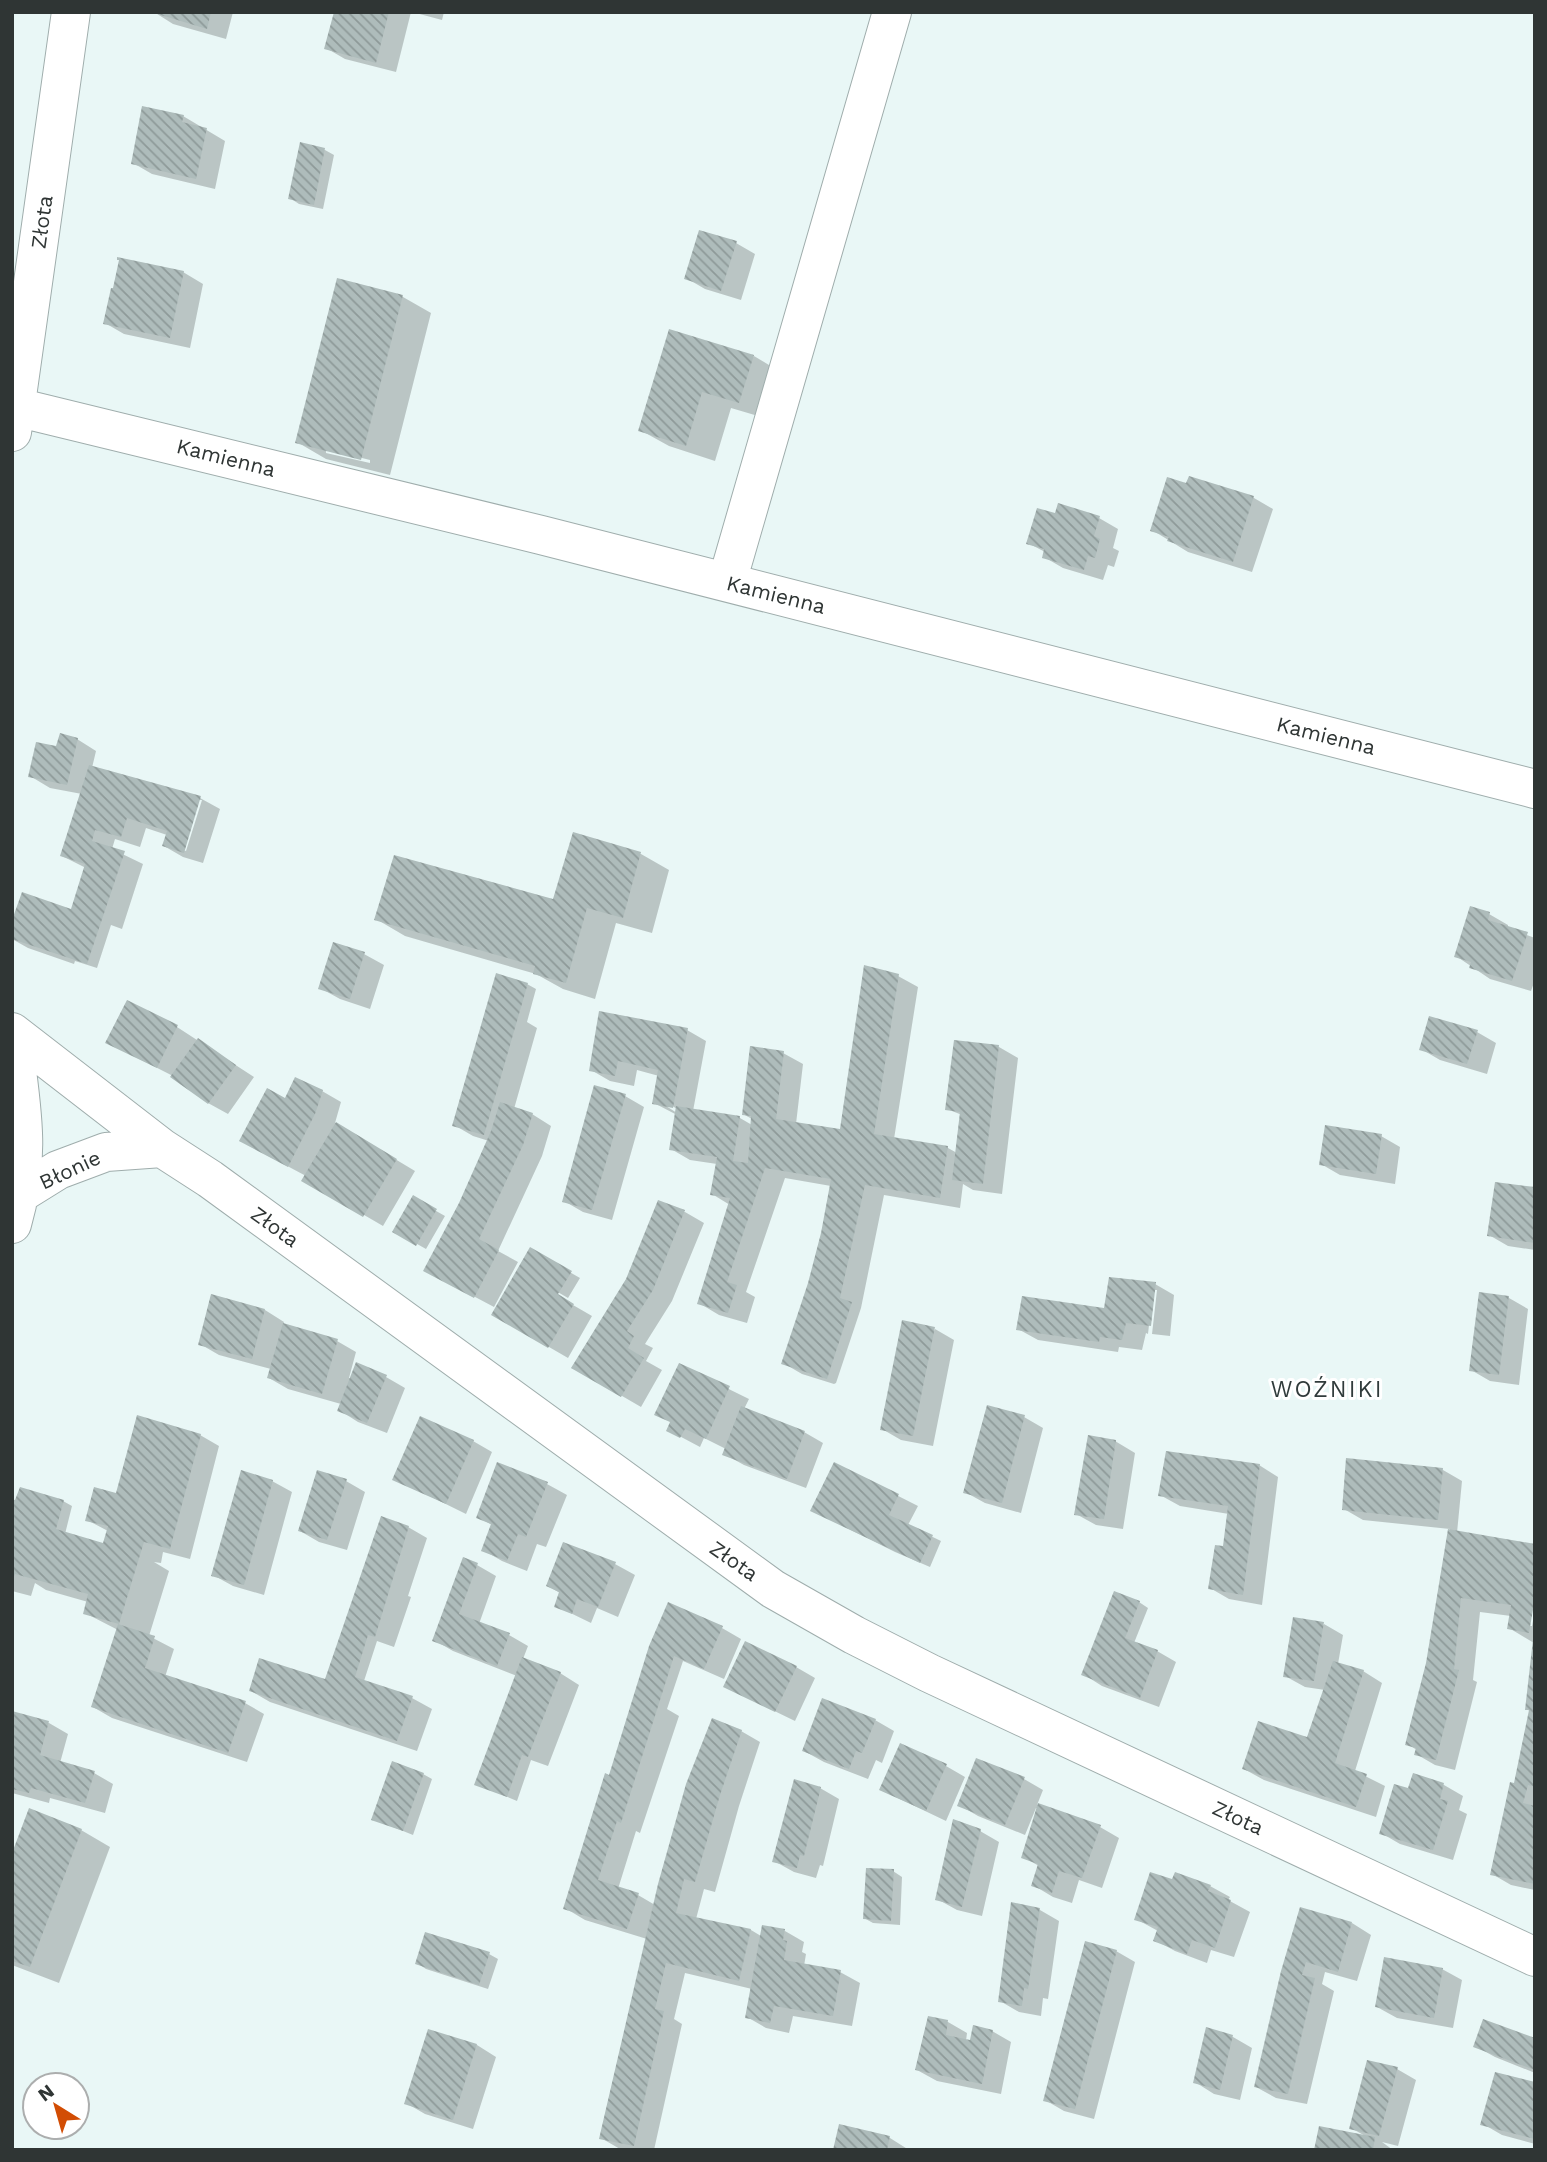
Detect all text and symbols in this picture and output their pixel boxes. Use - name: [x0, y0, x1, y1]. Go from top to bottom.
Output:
- street label: Złota: [25, 194, 58, 250]
- street label: Kamienna: [174, 433, 278, 482]
- street label: Kamienna: [724, 570, 828, 619]
- street label: Kamienna: [1274, 711, 1378, 760]
- street label: Błonie: [35, 1145, 104, 1195]
- street label: Złota: [246, 1201, 304, 1252]
- district label: WOŹNIKI: [1271, 1376, 1383, 1403]
- street label: Złota: [705, 1535, 763, 1586]
- street label: Złota: [1209, 1795, 1268, 1840]
- north arrow: [21, 2071, 91, 2141]
- text: N: [34, 2079, 59, 2106]

